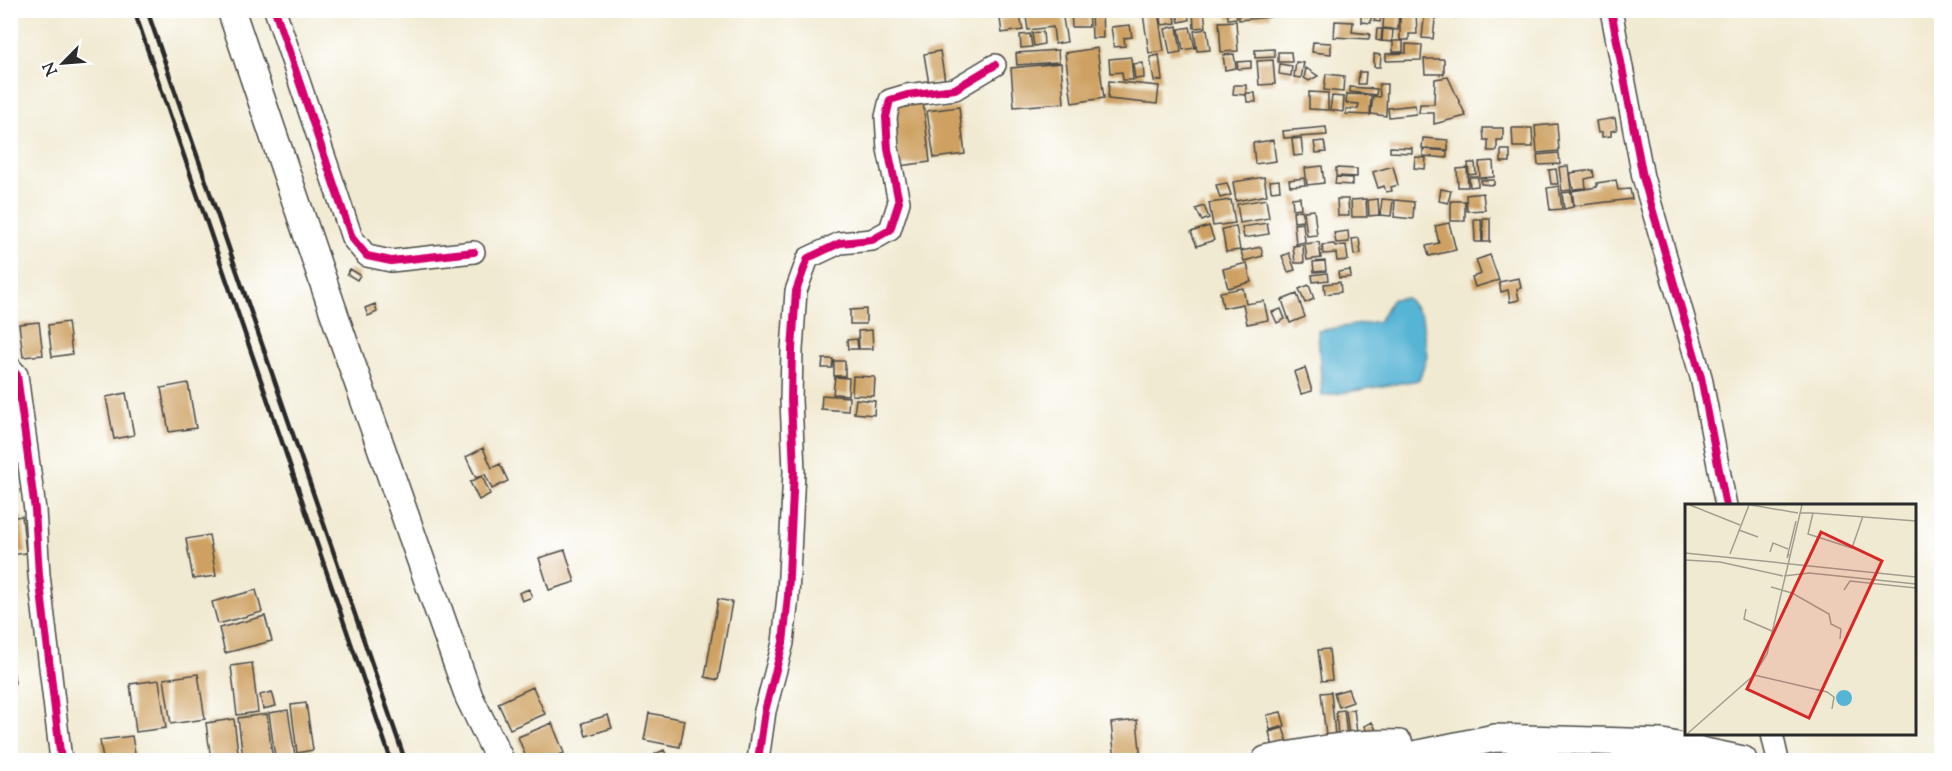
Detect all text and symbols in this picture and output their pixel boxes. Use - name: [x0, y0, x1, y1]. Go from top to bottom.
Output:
- north arrow: [33, 33, 93, 93]
- text: N: [38, 57, 65, 79]
- inset map: [1685, 504, 1916, 735]

